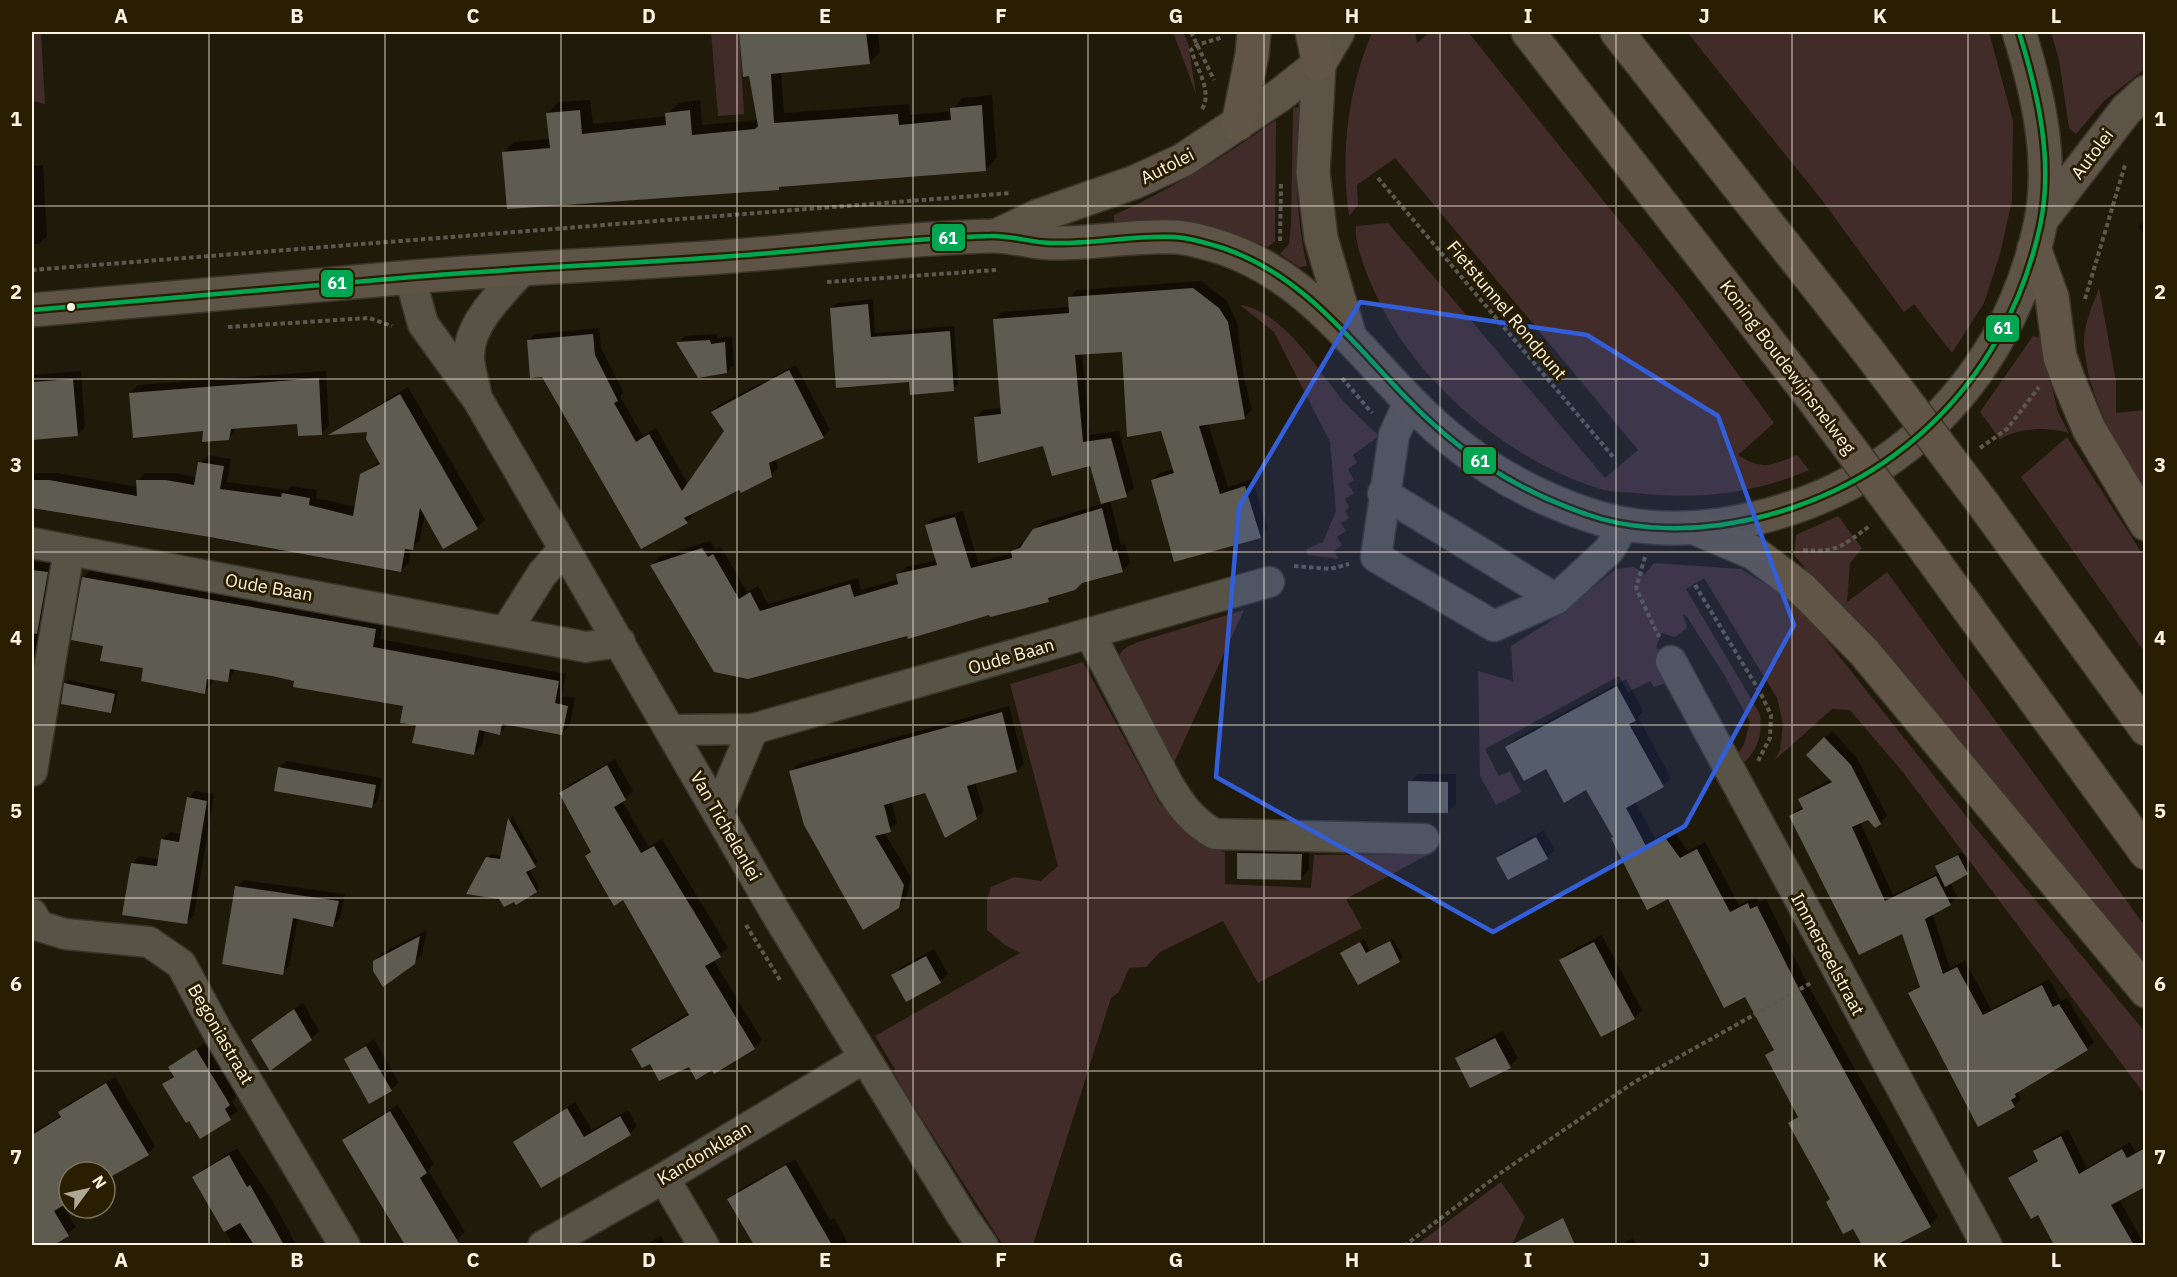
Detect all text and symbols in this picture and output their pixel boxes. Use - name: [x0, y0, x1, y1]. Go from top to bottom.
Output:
- text: A: [114, 2, 128, 29]
- text: B: [290, 2, 304, 29]
- text: C: [466, 2, 480, 29]
- text: D: [642, 2, 656, 29]
- text: E: [819, 2, 831, 29]
- text: F: [995, 2, 1007, 29]
- text: G: [1169, 2, 1183, 29]
- text: H: [1345, 2, 1359, 29]
- text: I: [1524, 2, 1532, 29]
- text: J: [1698, 2, 1710, 29]
- text: K: [1873, 2, 1887, 29]
- text: L: [2051, 2, 2061, 29]
- text: 1: [10, 105, 22, 132]
- text: 1: [2154, 105, 2166, 132]
- street label: Autolei: [2066, 124, 2118, 184]
- street label: Autolei: [1136, 143, 1198, 189]
- line badge: 61: [931, 223, 966, 252]
- text: 61: [938, 228, 958, 248]
- street label: Fietstunnel Rondpunt: [1442, 236, 1572, 384]
- line badge: 61: [320, 269, 354, 298]
- text: 61: [327, 273, 347, 293]
- street label: Koning Boudewijnsnelweg: [1715, 275, 1861, 459]
- text: 2: [10, 278, 22, 305]
- text: 2: [2154, 278, 2166, 305]
- unlabelled marker: [65, 301, 77, 313]
- line badge: 61: [1985, 314, 2020, 343]
- text: 61: [1993, 318, 2013, 338]
- line badge: 61: [1462, 446, 1497, 475]
- text: 3: [10, 451, 22, 478]
- text: 61: [1470, 451, 1490, 471]
- text: 3: [2154, 451, 2166, 478]
- street label: Oude Baan: [223, 568, 315, 606]
- text: 4: [10, 624, 22, 651]
- text: 4: [2154, 624, 2166, 651]
- street label: Oude Baan: [965, 633, 1057, 679]
- street label: Van Tichelenlei: [685, 767, 767, 885]
- text: 5: [10, 797, 22, 824]
- text: 5: [2154, 797, 2166, 824]
- street label: Immerseelstraat: [1786, 889, 1870, 1019]
- text: 6: [10, 970, 22, 997]
- text: 6: [2154, 970, 2166, 997]
- street label: Begoniastraat: [183, 980, 259, 1088]
- street label: Kandonklaan: [653, 1116, 755, 1190]
- text: 7: [10, 1143, 22, 1170]
- text: 7: [2154, 1143, 2166, 1170]
- north arrow: [57, 1160, 117, 1220]
- text: N: [88, 1172, 111, 1192]
- text: A: [114, 1246, 128, 1273]
- text: B: [290, 1246, 304, 1273]
- text: C: [466, 1246, 480, 1273]
- text: D: [642, 1246, 656, 1273]
- text: E: [819, 1246, 831, 1273]
- text: F: [995, 1246, 1007, 1273]
- text: G: [1169, 1246, 1183, 1273]
- text: H: [1345, 1246, 1359, 1273]
- text: I: [1524, 1246, 1532, 1273]
- text: J: [1698, 1246, 1710, 1273]
- text: K: [1873, 1246, 1887, 1273]
- text: L: [2051, 1246, 2061, 1273]

